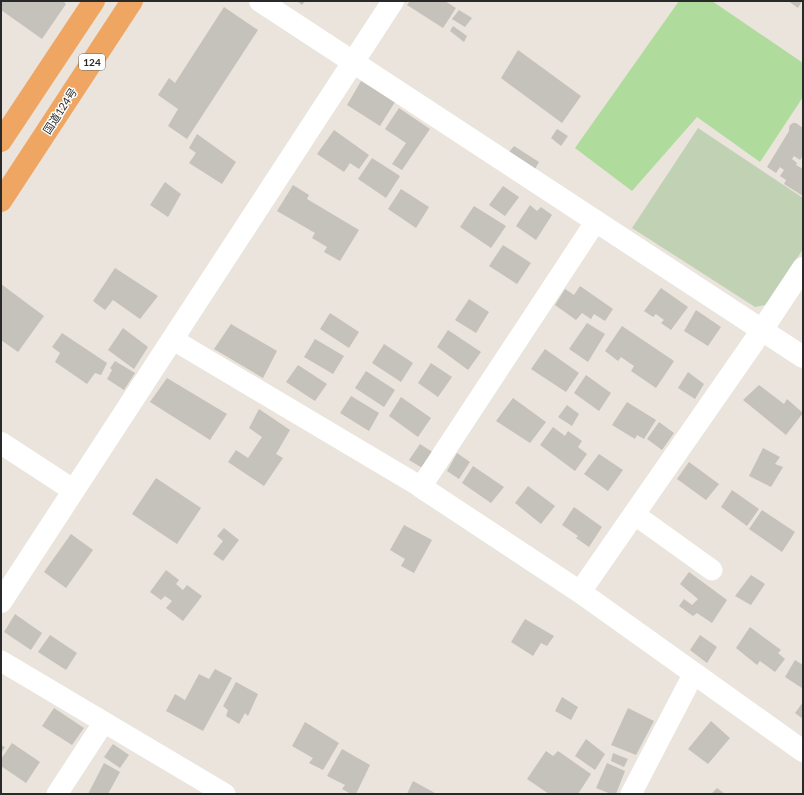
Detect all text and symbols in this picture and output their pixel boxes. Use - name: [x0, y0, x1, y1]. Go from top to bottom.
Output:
- road number: 124: [79, 54, 105, 70]
- street label: 国道124号: [40, 85, 79, 136]

